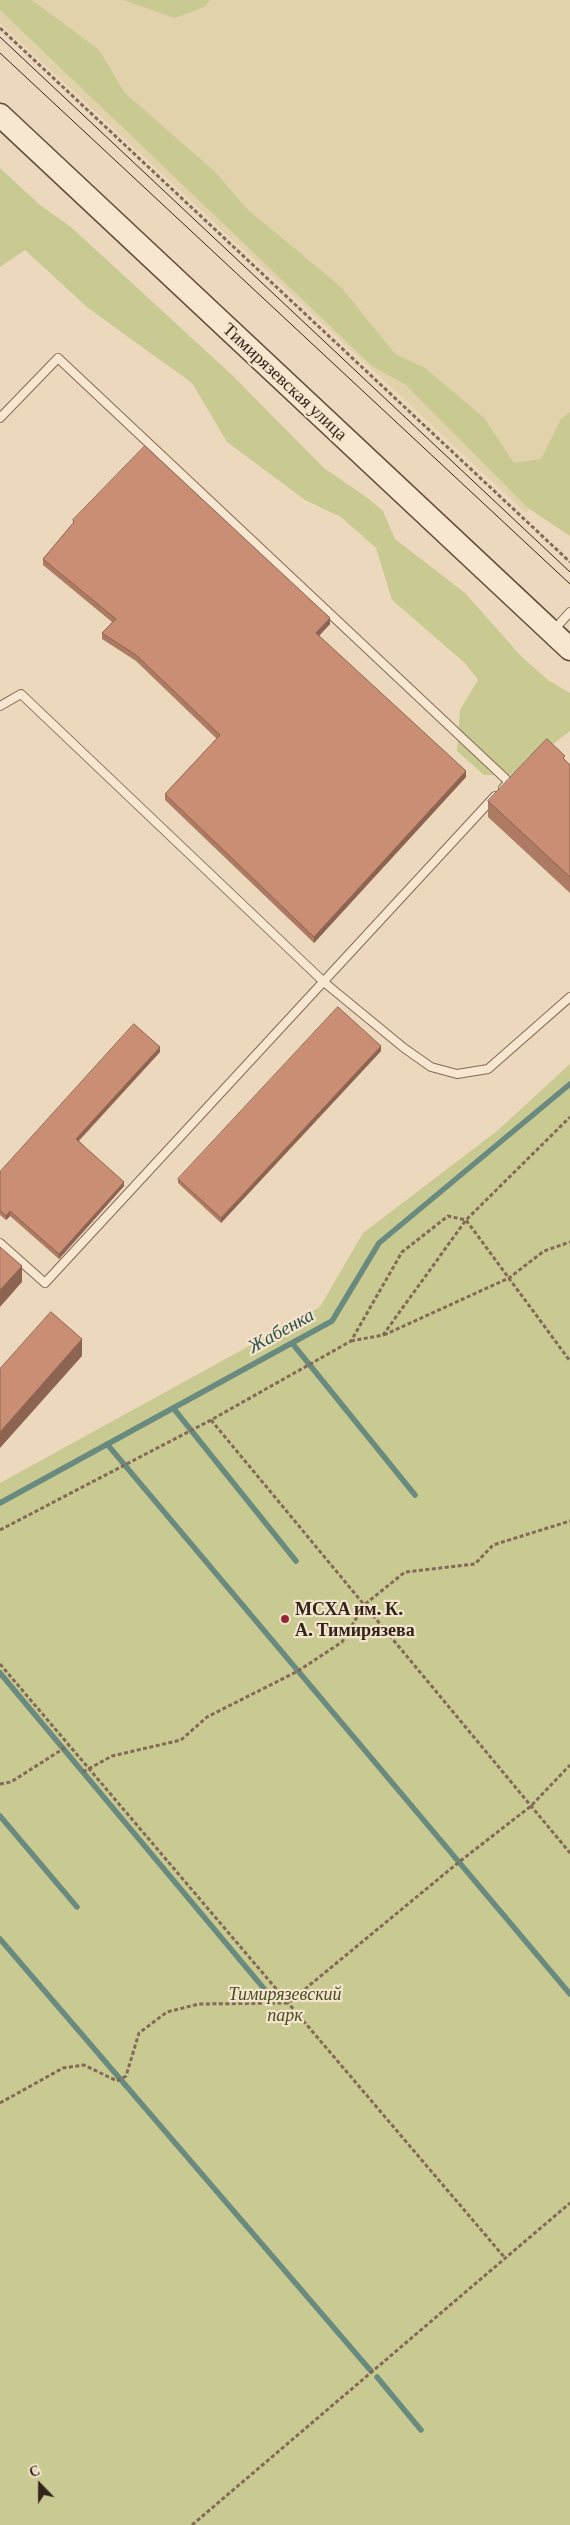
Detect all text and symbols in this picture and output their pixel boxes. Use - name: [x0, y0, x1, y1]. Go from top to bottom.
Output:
- street label: Тимирязевская улица: [218, 319, 352, 445]
- water label: Жабенка: [244, 1304, 318, 1358]
- place label: МСХА им. К. А. Тимирязева: [295, 1598, 415, 1640]
- marker: МСХА им. К. А. Тимирязева: [279, 1613, 291, 1625]
- park label: Тимирязевский парк: [228, 1983, 342, 2026]
- north arrow: [15, 2460, 65, 2510]
- text: С: [27, 2462, 42, 2480]

